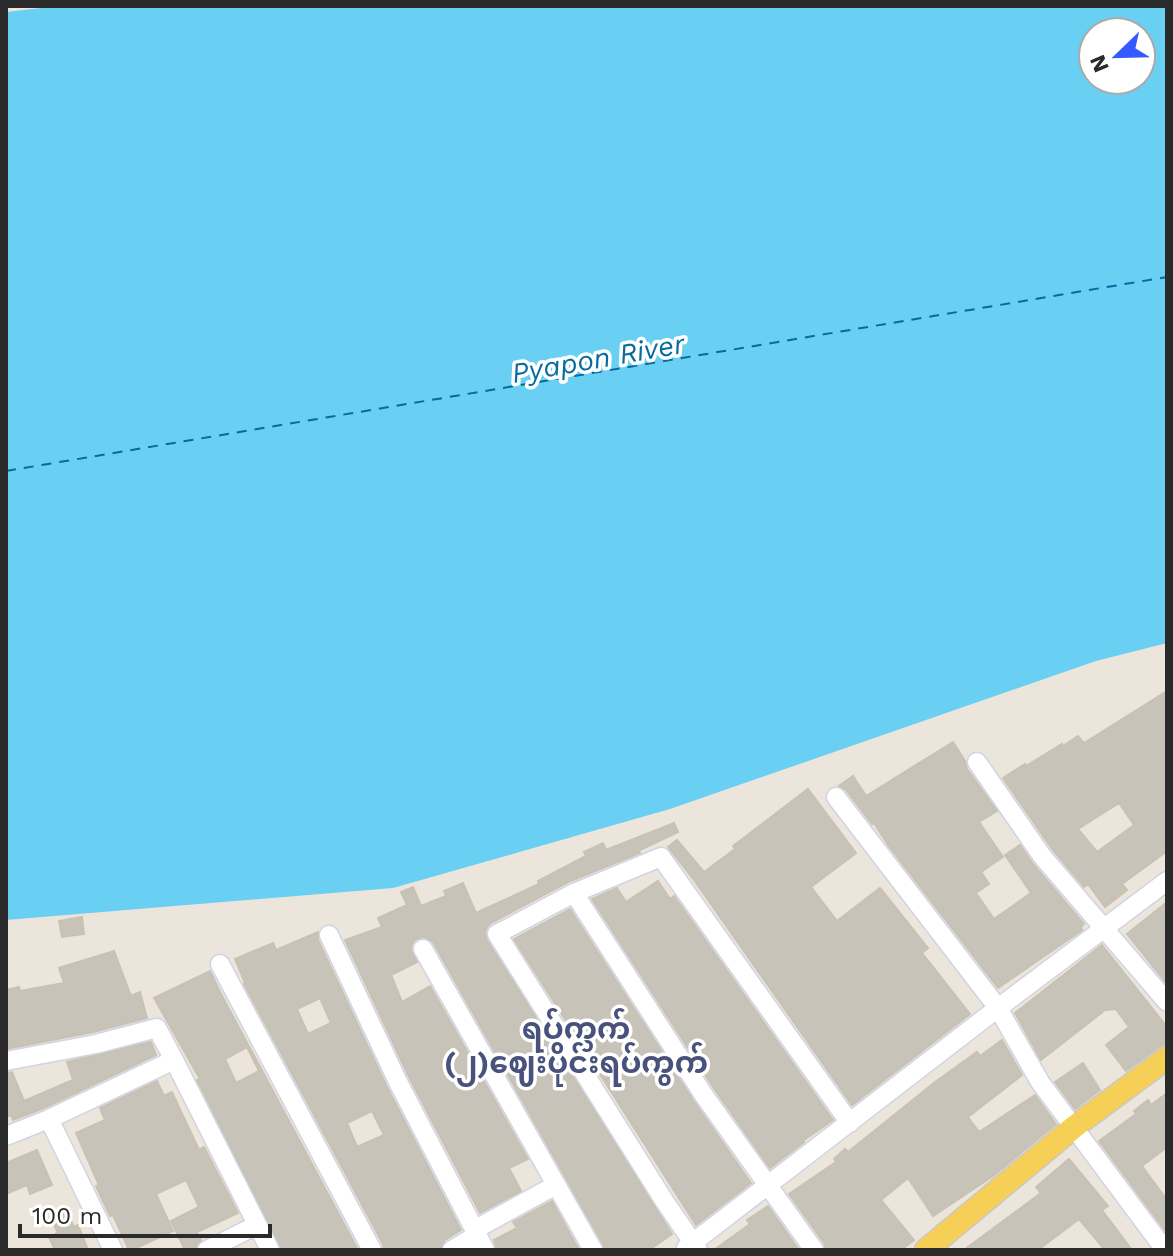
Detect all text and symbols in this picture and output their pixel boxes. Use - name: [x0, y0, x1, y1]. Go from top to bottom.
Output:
- north arrow: [1077, 16, 1157, 96]
- text: N: [1084, 51, 1114, 76]
- water label: Pyapon River: [509, 327, 688, 390]
- district label: ရပ်ကွက် (၂)ဈေးပိုင်းရပ်ကွက်: [444, 1008, 708, 1087]
- scale bar: [20, 1188, 270, 1238]
- text: 100 m: [32, 1202, 102, 1230]

